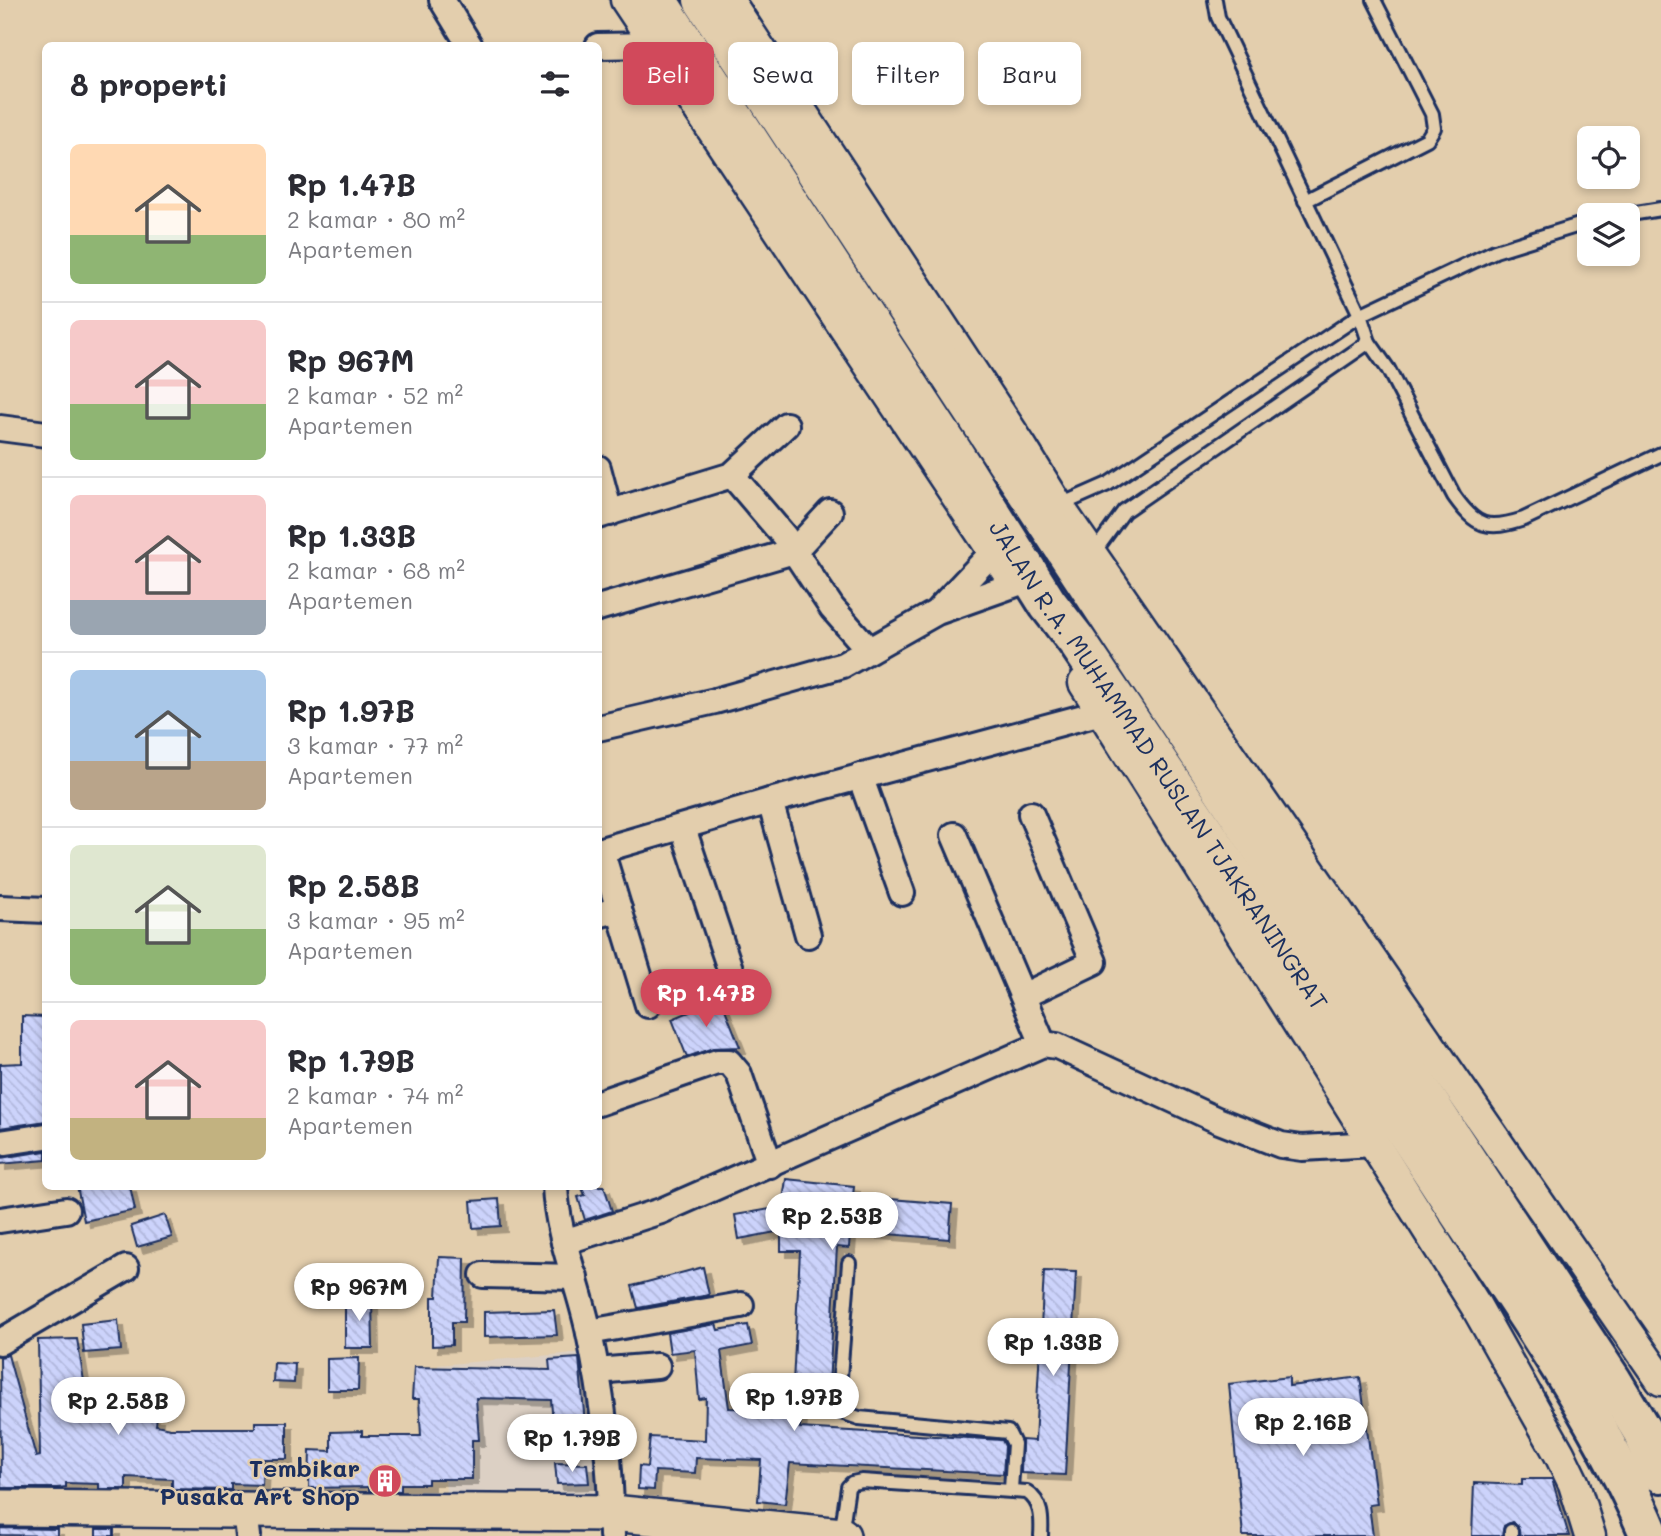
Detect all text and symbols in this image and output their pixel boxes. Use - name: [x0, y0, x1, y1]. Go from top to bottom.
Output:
- chip: Beli: [623, 42, 714, 105]
- chip: Sewa: [728, 42, 838, 105]
- chip: Filter: [852, 42, 964, 105]
- chip: Baru: [978, 42, 1081, 105]
- text: 8 properti: [70, 64, 228, 104]
- icon: filters: [536, 65, 574, 103]
- map controls: [1577, 126, 1640, 266]
- button: locate: [1577, 126, 1640, 189]
- text: Rp 1.47B: [287, 164, 416, 204]
- icon: home: [126, 172, 210, 256]
- button: layers: [1577, 203, 1640, 266]
- text: 2 kamar · 80 m²: [287, 204, 465, 234]
- text: Apartemen: [287, 234, 413, 264]
- text: Rp 967M: [287, 340, 415, 380]
- icon: home: [126, 348, 210, 432]
- text: 2 kamar · 52 m²: [287, 380, 463, 410]
- text: Apartemen: [287, 410, 413, 440]
- street label: JALAN R.A. MUHAMMAD RUSLAN TJAKRANINGRAT: [983, 514, 1336, 1015]
- text: Rp 1.33B: [287, 515, 416, 555]
- icon: home: [126, 523, 210, 607]
- text: 2 kamar · 68 m²: [287, 555, 465, 585]
- text: Apartemen: [287, 585, 413, 615]
- text: Rp 1.97B: [287, 690, 415, 730]
- icon: home: [126, 698, 210, 782]
- text: 3 kamar · 77 m²: [287, 730, 463, 760]
- text: Apartemen: [287, 760, 413, 790]
- text: Rp 2.58B: [287, 865, 420, 905]
- icon: home: [126, 873, 210, 957]
- text: 3 kamar · 95 m²: [287, 905, 465, 935]
- text: Apartemen: [287, 935, 413, 965]
- pin: Rp 1.47B: [634, 970, 778, 1029]
- text: Rp 1.47B: [657, 977, 755, 1007]
- text: Rp 1.79B: [287, 1040, 415, 1080]
- icon: home: [126, 1048, 210, 1132]
- text: 2 kamar · 74 m²: [287, 1080, 463, 1110]
- text: Apartemen: [287, 1110, 413, 1140]
- pin: Rp 2.53B: [760, 1192, 904, 1252]
- text: Rp 2.53B: [781, 1200, 883, 1230]
- pin: Rp 967M: [294, 1264, 424, 1323]
- text: Rp 967M: [310, 1271, 408, 1301]
- pin: Rp 1.33B: [981, 1318, 1125, 1378]
- text: Rp 1.33B: [1003, 1326, 1103, 1356]
- pin: Rp 1.97B: [722, 1374, 866, 1433]
- pin: Rp 2.58B: [46, 1378, 190, 1437]
- text: Rp 1.97B: [745, 1381, 843, 1411]
- text: Rp 2.58B: [67, 1385, 169, 1415]
- pin: Rp 2.16B: [1231, 1398, 1375, 1458]
- text: Rp 2.16B: [1254, 1406, 1352, 1436]
- pin: Rp 1.79B: [500, 1414, 644, 1474]
- text: Rp 1.79B: [523, 1422, 621, 1452]
- place label: Tembikar Pusaka Art Shop: [160, 1452, 360, 1511]
- building icon: Tembikar Pusaka Art Shop: [366, 1462, 404, 1500]

